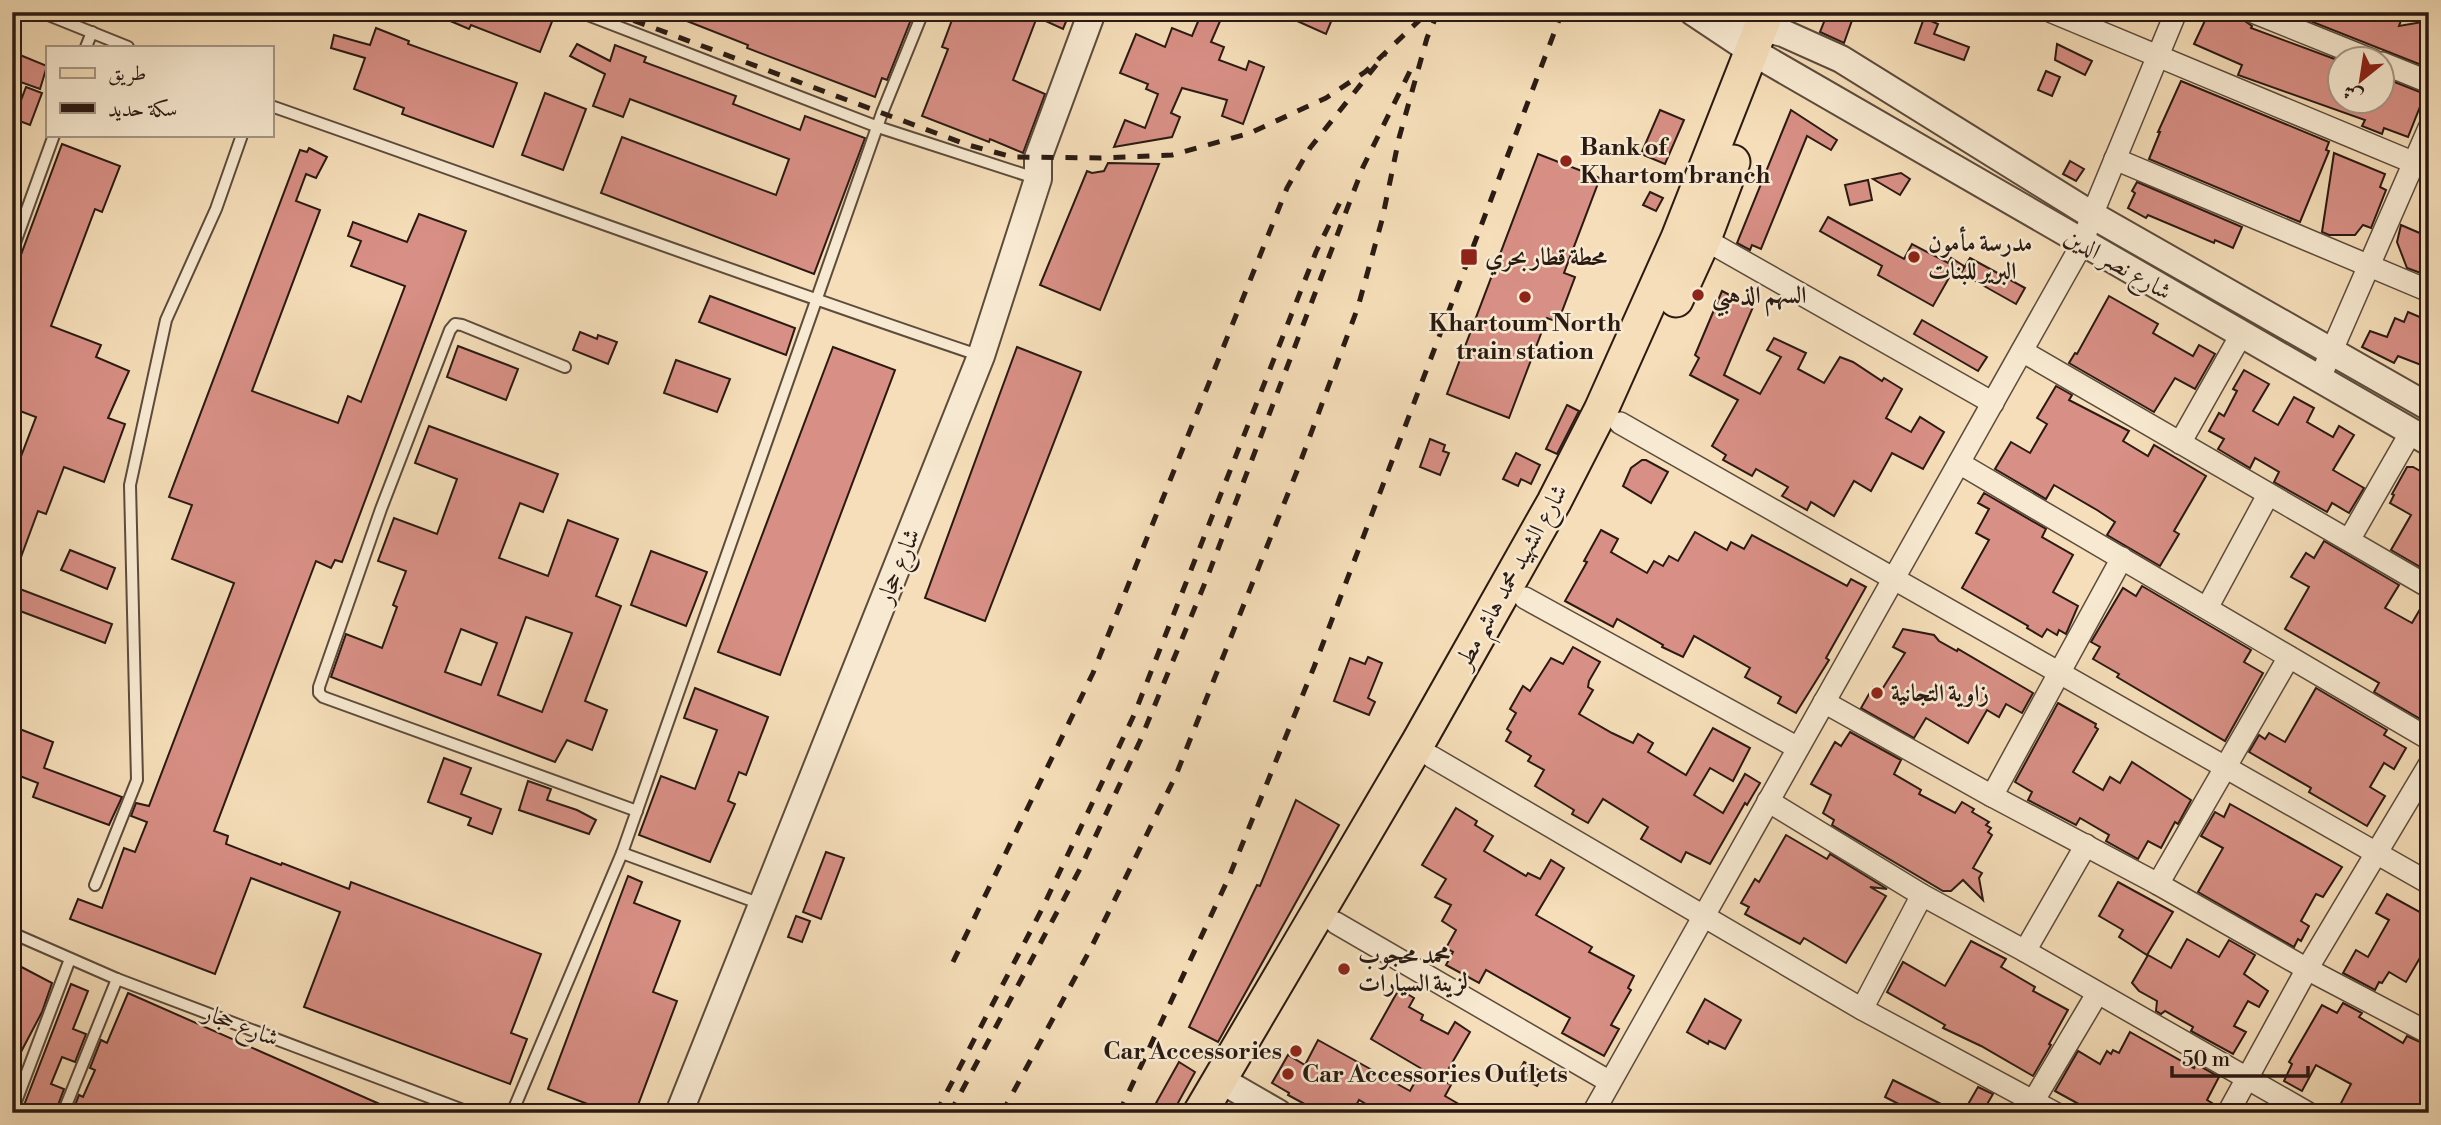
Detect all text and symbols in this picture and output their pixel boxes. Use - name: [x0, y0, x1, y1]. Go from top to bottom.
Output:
- legend: [46, 46, 273, 136]
- north arrow: [2326, 46, 2396, 116]
- text: طريق: [108, 61, 146, 87]
- text: ش: [2339, 79, 2367, 109]
- text: سكة حديد: [108, 97, 177, 123]
- place label: Bank of Khartom branch: [1580, 133, 1771, 191]
- marker: Bank of Khartom branch: [1558, 153, 1574, 169]
- street label: شارع نصر الدين: [2057, 222, 2176, 311]
- place label: مدرسة مأمون البرير للبنات: [1928, 226, 2032, 287]
- place label: محطة قطار بحري: [1485, 243, 1607, 276]
- marker: محطة قطار بحري: [1459, 247, 1479, 267]
- marker: مدرسة مأمون البرير للبنات: [1906, 249, 1922, 265]
- place label: السهم الذهبي: [1712, 281, 1807, 317]
- marker: السهم الذهبي: [1690, 287, 1706, 303]
- marker: Khartoum North train station: [1517, 289, 1533, 305]
- place label: Khartoum North train station: [1429, 309, 1621, 367]
- street label: شارع الشهيد محمد هاشم مطر: [1447, 479, 1582, 680]
- street label: شارع حجار: [870, 524, 931, 612]
- place label: زاوية التجانية: [1891, 679, 1990, 709]
- marker: زاوية التجانية: [1869, 685, 1885, 701]
- place label: محمد محجوب لزينة السيارات: [1358, 941, 1468, 999]
- marker: محمد محجوب لزينة السيارات: [1336, 961, 1352, 977]
- street label: شارع حجار: [195, 997, 283, 1058]
- scale bar: [2172, 1034, 2308, 1078]
- place label: Car Accessories: [1103, 1037, 1282, 1067]
- marker: Car Accessories: [1288, 1043, 1304, 1059]
- text: 50 m: [2182, 1047, 2230, 1073]
- place label: Car Accessories Outlets: [1302, 1060, 1568, 1090]
- marker: Car Accessories Outlets: [1280, 1066, 1296, 1082]

